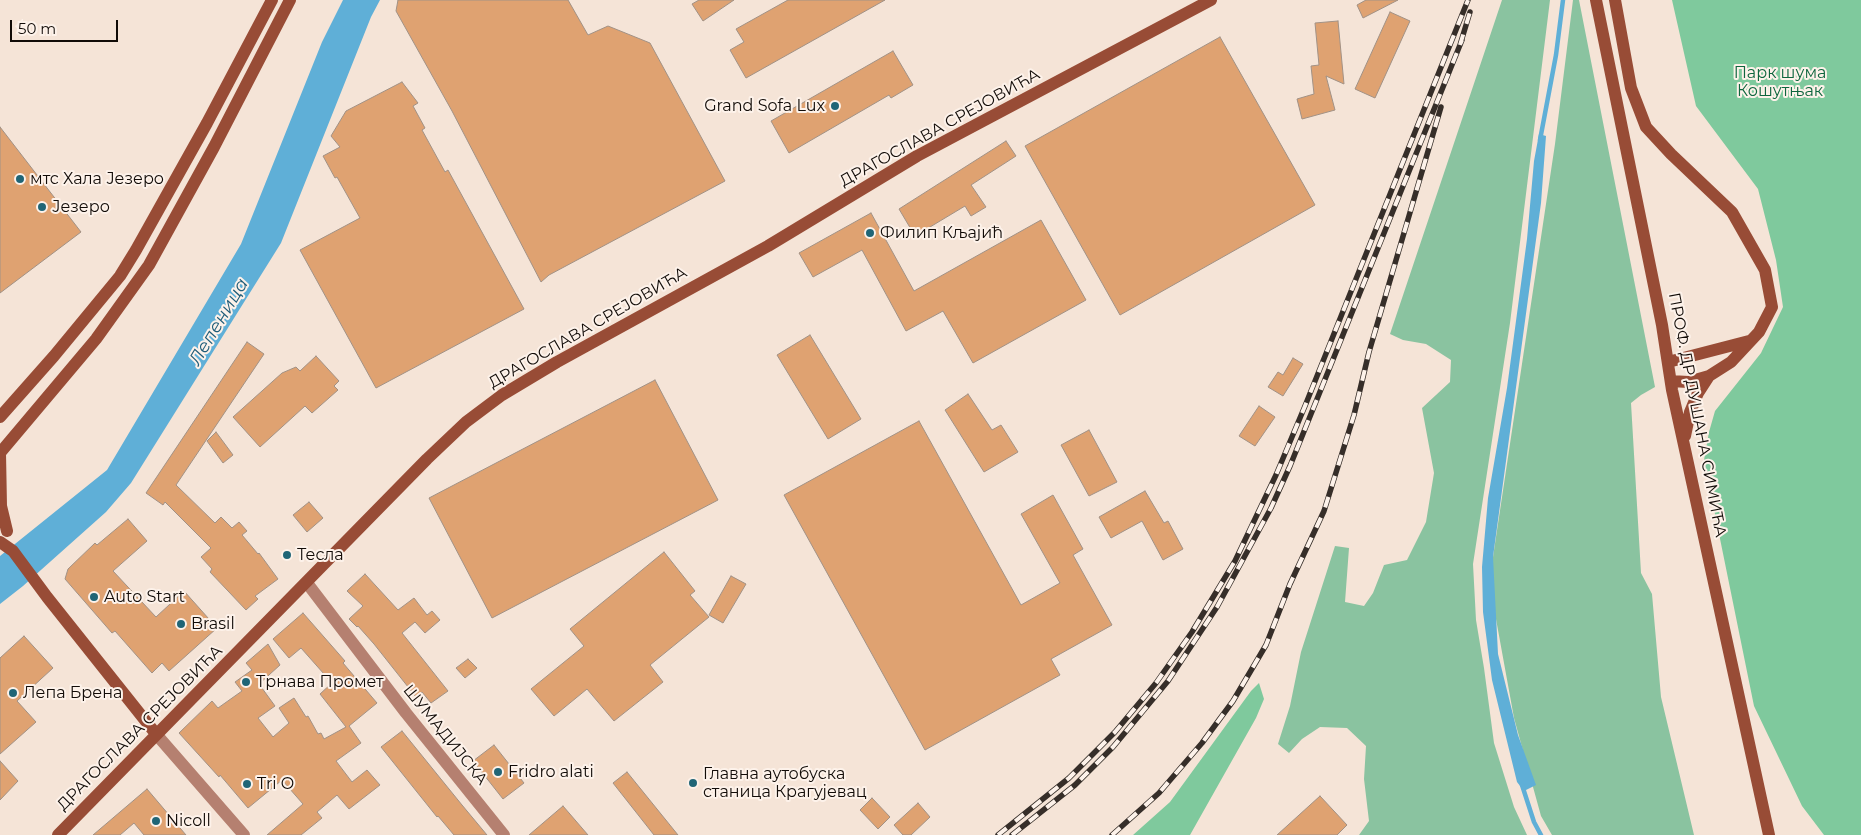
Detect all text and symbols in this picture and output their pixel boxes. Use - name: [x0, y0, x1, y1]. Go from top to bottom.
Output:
- scale bar: [12, 10, 120, 42]
- text: 50 m: [18, 19, 56, 38]
- park label: Парк шума Кошутњак: [1734, 63, 1826, 101]
- street label: ДРАГОСЛАВА СРЕЈОВИЋА: [837, 65, 1043, 191]
- place label: Grand Sofa Lux: [704, 96, 825, 116]
- marker: Grand Sofa Lux: [829, 100, 841, 112]
- place label: мтс Хала Језеро: [30, 169, 164, 189]
- marker: мтс Хала Језеро: [14, 173, 26, 185]
- place label: Језеро: [52, 197, 110, 217]
- marker: Језеро: [36, 201, 48, 213]
- place label: Филип Кљајић: [880, 223, 1003, 243]
- marker: Филип Кљајић: [864, 227, 876, 239]
- street label: ДРАГОСЛАВА СРЕЈОВИЋА: [485, 263, 691, 393]
- water label: Лепеница: [185, 275, 253, 369]
- street label: ПРОФ. ДР ДУШАНА СИМИЋА: [1664, 291, 1730, 539]
- place label: Тесла: [297, 545, 344, 565]
- marker: Тесла: [281, 549, 293, 561]
- place label: Auto Start: [104, 587, 185, 607]
- marker: Auto Start: [88, 591, 100, 603]
- place label: Brasil: [191, 614, 235, 634]
- marker: Brasil: [175, 618, 187, 630]
- street label: ДРАГОСЛАВА СРЕЈОВИЋА: [53, 641, 227, 815]
- place label: Трнава Промет: [256, 672, 384, 692]
- marker: Трнава Промет: [240, 676, 252, 688]
- street label: ШУМАДИЈСКА: [399, 681, 491, 789]
- place label: Лепа Брена: [23, 683, 122, 703]
- marker: Лепа Брена: [7, 687, 19, 699]
- place label: Fridro alati: [508, 762, 594, 782]
- place label: Главна аутобуска станица Крагујевац: [703, 764, 867, 802]
- marker: Fridro alati: [492, 766, 504, 778]
- place label: Tri O: [257, 774, 294, 794]
- marker: Главна аутобуска станица Крагујевац: [687, 777, 699, 789]
- marker: Tri O: [241, 778, 253, 790]
- place label: Nicoll: [166, 811, 211, 831]
- marker: Nicoll: [150, 815, 162, 827]

